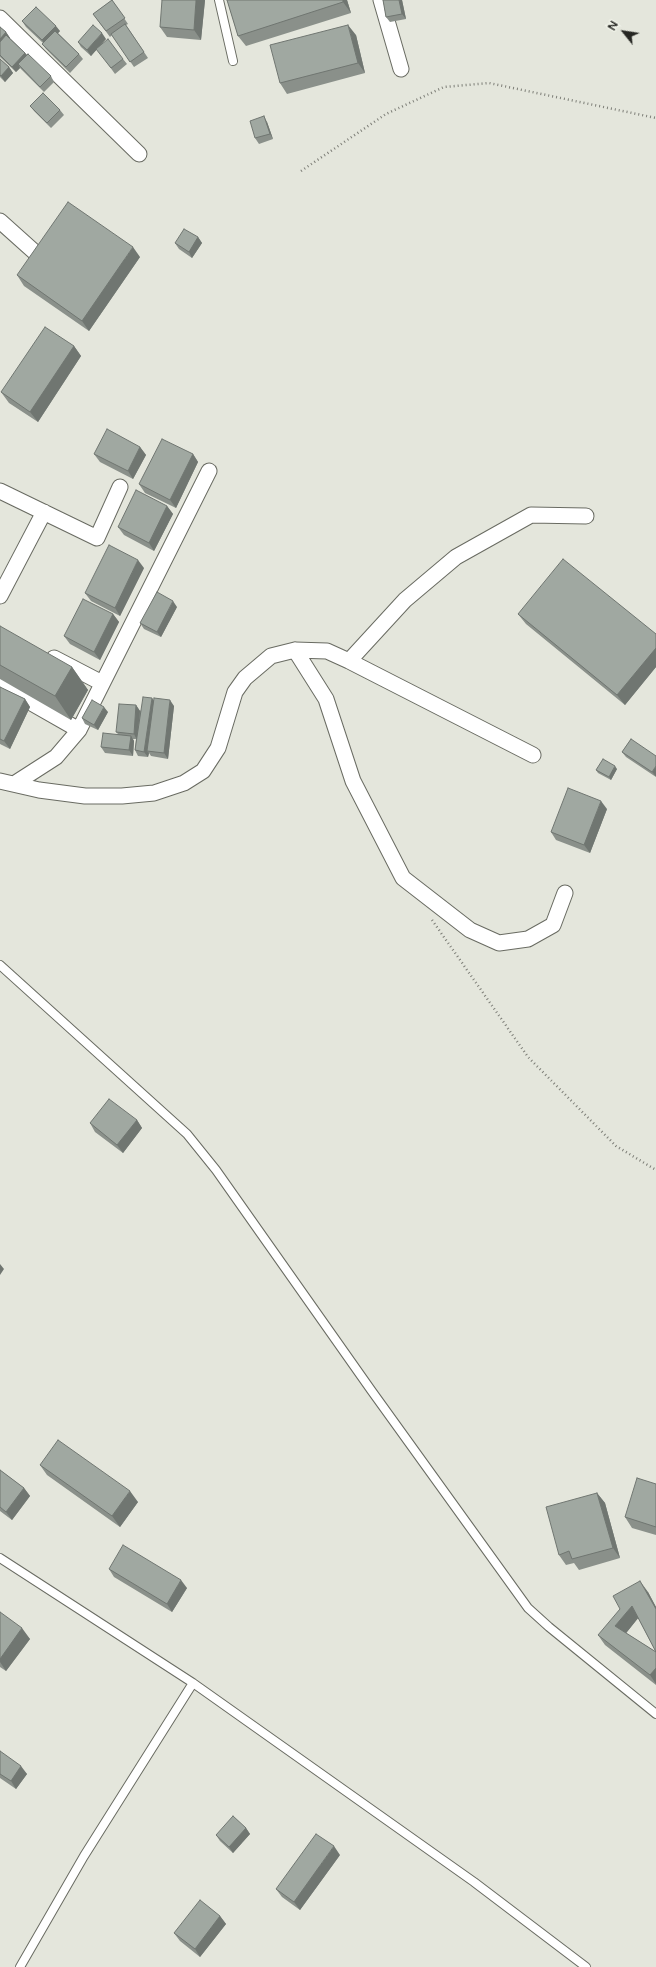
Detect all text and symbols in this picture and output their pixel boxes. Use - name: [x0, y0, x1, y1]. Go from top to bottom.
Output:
- north arrow: [604, 12, 644, 52]
- text: N: [605, 19, 621, 33]

